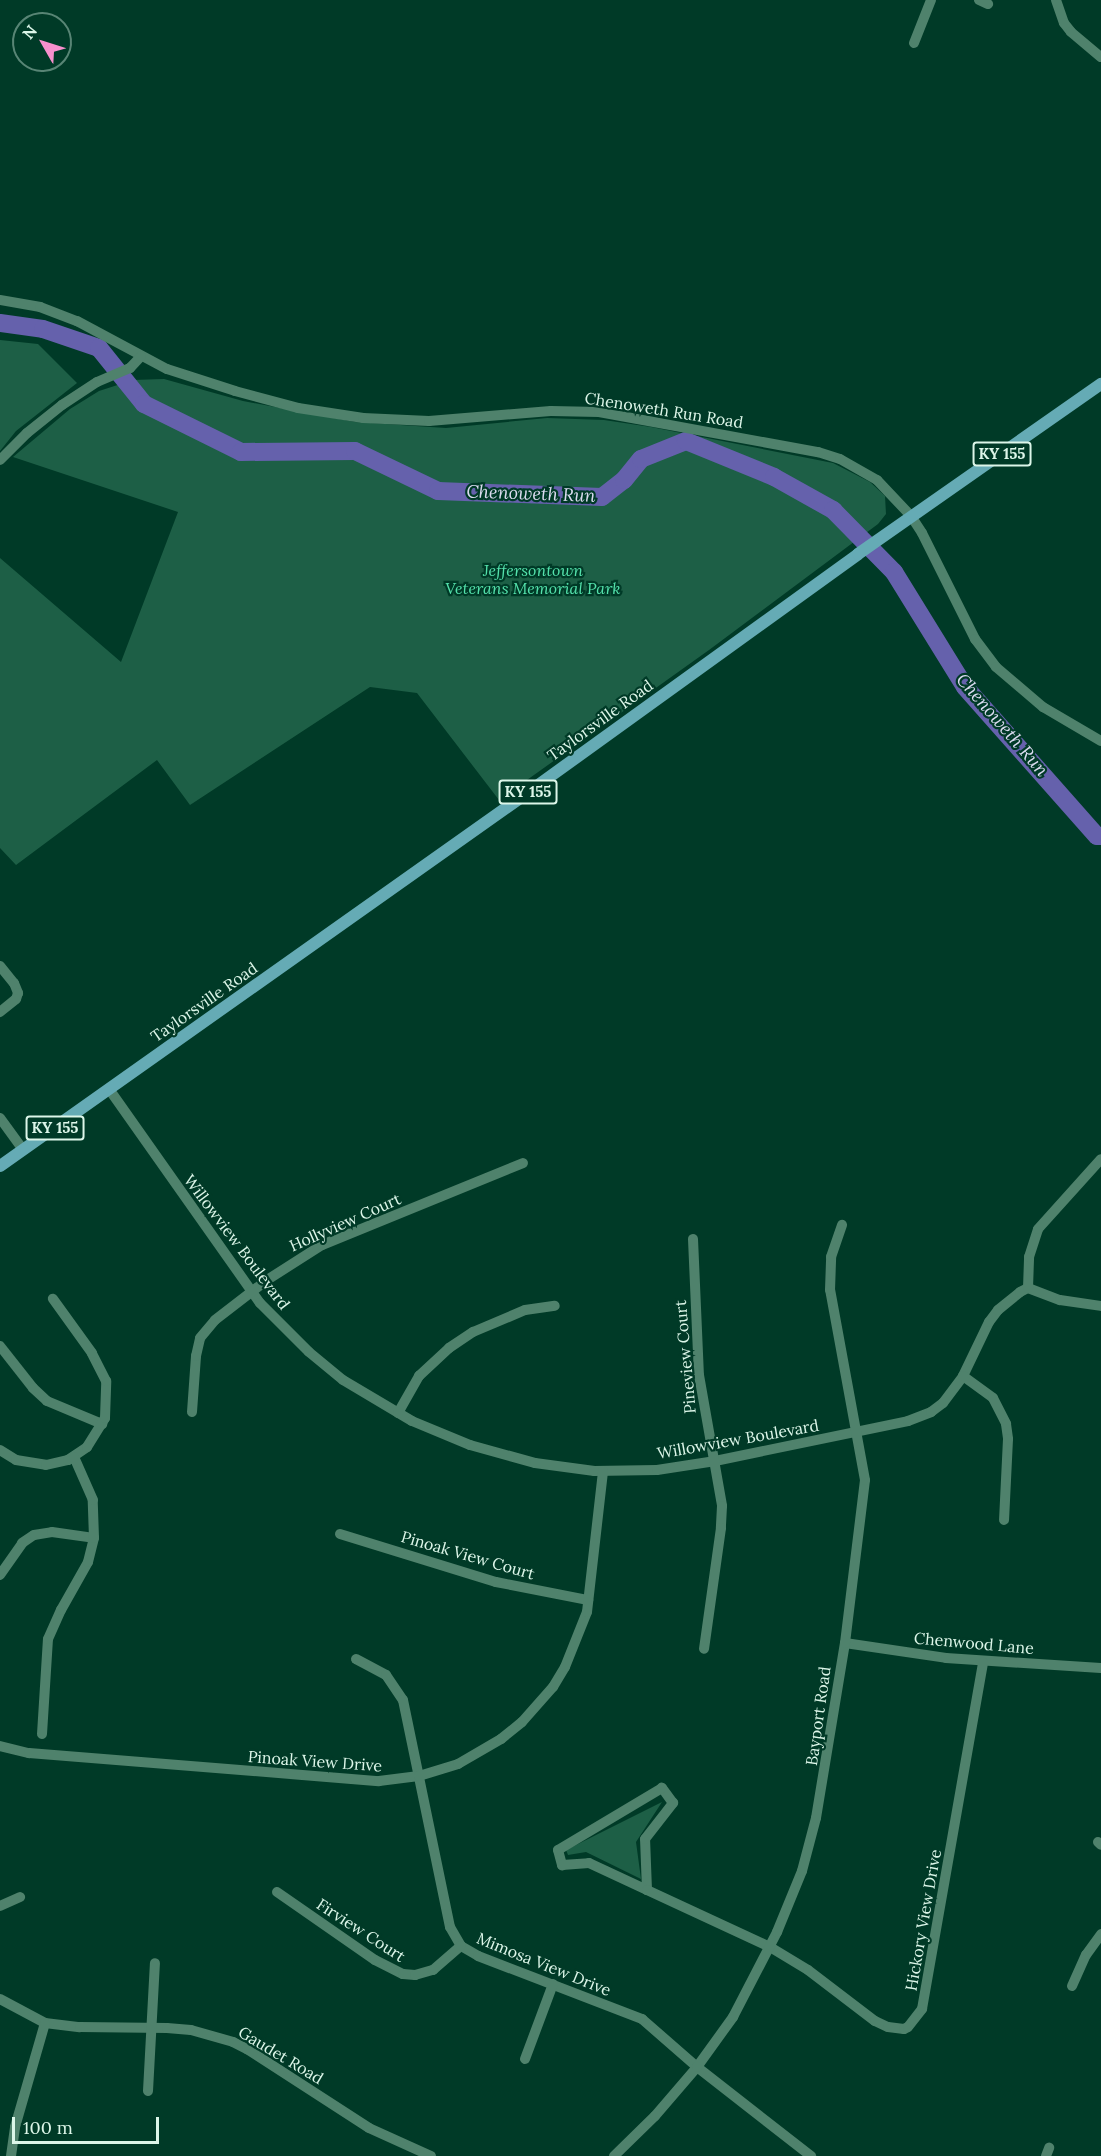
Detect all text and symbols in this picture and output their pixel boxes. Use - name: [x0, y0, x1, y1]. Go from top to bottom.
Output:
- north arrow: [12, 12, 72, 72]
- text: N: [18, 21, 41, 43]
- street label: Chenoweth Run Road: [583, 388, 745, 432]
- road number: KY 155: [972, 442, 1032, 466]
- water label: Chenoweth Run: [466, 481, 596, 507]
- park label: Jeffersontown Veterans Memorial Park: [445, 560, 621, 598]
- water label: Chenoweth Run: [951, 669, 1053, 781]
- street label: Taylorsville Road: [544, 675, 656, 765]
- road number: KY 155: [498, 780, 558, 804]
- street label: Taylorsville Road: [147, 958, 261, 1046]
- road number: KY 155: [25, 1116, 85, 1140]
- street label: Willowview Boulevard: [180, 1171, 294, 1313]
- street label: Hollyview Court: [286, 1189, 404, 1255]
- street label: Pineview Court: [670, 1299, 700, 1415]
- street label: Willowview Boulevard: [656, 1415, 820, 1463]
- street label: Pinoak View Court: [399, 1527, 537, 1583]
- street label: Chenwood Lane: [913, 1628, 1035, 1658]
- street label: Bayport Road: [802, 1665, 834, 1767]
- street label: Pinoak View Drive: [247, 1747, 383, 1775]
- street label: Hickory View Drive: [901, 1848, 945, 1992]
- street label: Firview Court: [313, 1894, 409, 1966]
- street label: Mimosa View Drive: [474, 1928, 614, 2000]
- street label: Gaudet Road: [235, 2022, 327, 2088]
- scale bar: [15, 2105, 162, 2143]
- text: 100 m: [23, 2116, 73, 2139]

